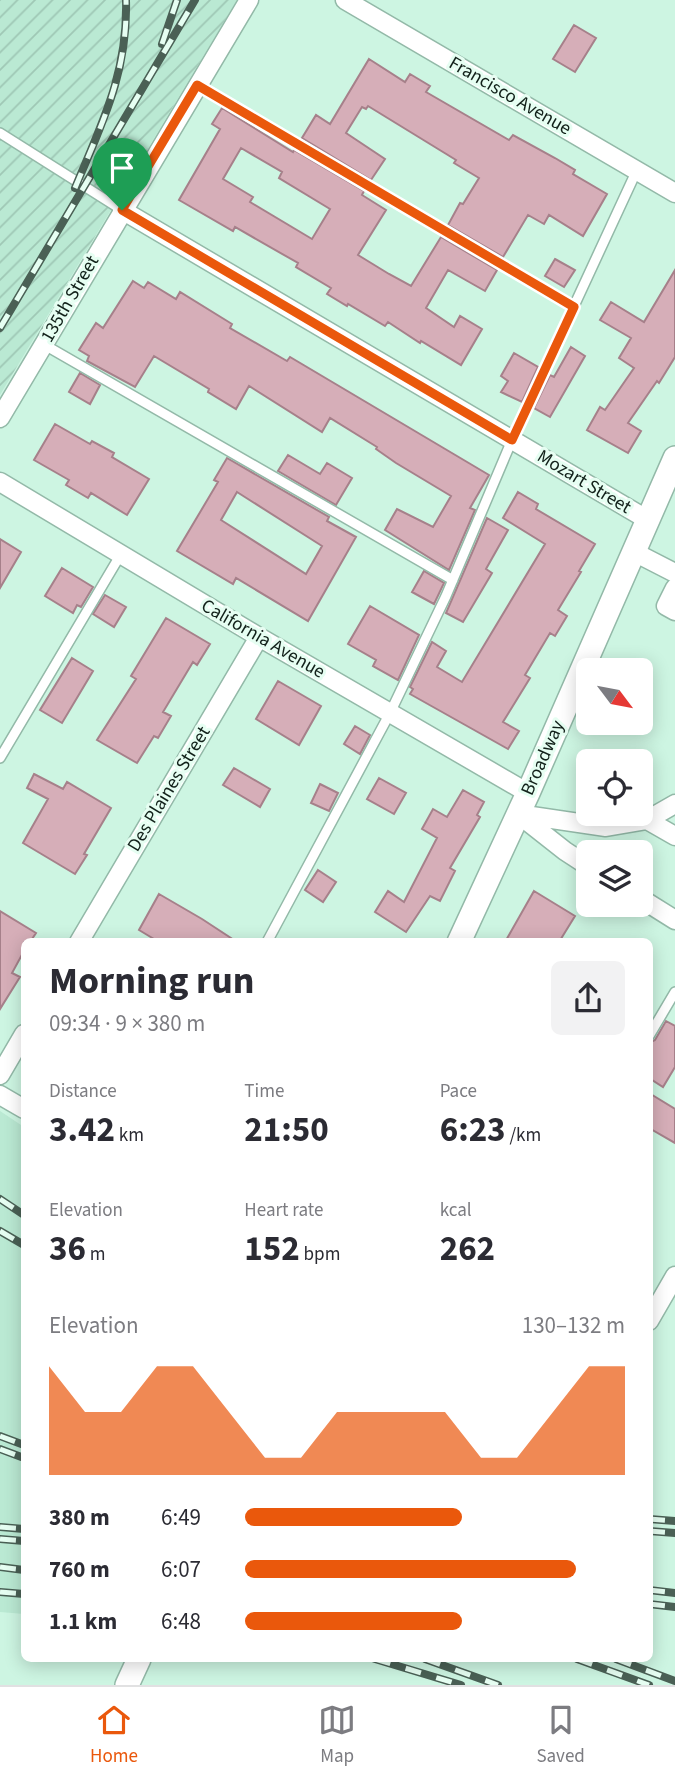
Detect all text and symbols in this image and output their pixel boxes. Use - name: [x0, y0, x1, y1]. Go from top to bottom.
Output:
- street label: Francisco Avenue: [444, 50, 576, 142]
- pin: [92, 138, 152, 210]
- icon: arrive: [103, 149, 141, 187]
- street label: 135th Street: [34, 250, 106, 348]
- street label: Mozart Street: [532, 443, 637, 521]
- street label: California Avenue: [196, 593, 330, 685]
- north arrow: [576, 658, 653, 735]
- map controls: [576, 658, 653, 917]
- street label: Broadway: [514, 716, 572, 800]
- street label: Des Plaines Street: [121, 721, 217, 857]
- button: locate: [576, 749, 653, 826]
- button: layers: [576, 840, 653, 917]
- text: Morning run: [49, 954, 254, 1008]
- button: share: [551, 961, 625, 1035]
- text: 09:34 · 9 × 380 m: [49, 1007, 205, 1040]
- text: Distance: [49, 1078, 117, 1105]
- text: Time: [244, 1078, 284, 1105]
- text: Pace: [440, 1078, 477, 1105]
- text: 3.42: [49, 1105, 115, 1155]
- text: 21:50: [244, 1105, 329, 1155]
- text: 6:23: [440, 1105, 506, 1155]
- text: km: [115, 1122, 144, 1149]
- text: /km: [506, 1122, 541, 1149]
- text: Elevation: [49, 1197, 123, 1224]
- text: Heart rate: [244, 1197, 323, 1224]
- text: kcal: [440, 1197, 472, 1224]
- text: 36: [49, 1224, 86, 1274]
- text: 152: [244, 1224, 300, 1274]
- text: 262: [440, 1224, 495, 1274]
- text: m: [86, 1241, 106, 1268]
- text: bpm: [300, 1241, 340, 1268]
- text: Elevation: [49, 1309, 139, 1342]
- text: 130–132 m: [522, 1309, 625, 1342]
- text: 380 m: [49, 1501, 110, 1534]
- text: 6:49: [161, 1501, 201, 1534]
- text: 760 m: [49, 1553, 110, 1586]
- text: 6:07: [161, 1553, 201, 1586]
- text: 1.1 km: [49, 1605, 117, 1638]
- text: 6:48: [161, 1605, 201, 1638]
- tab: Home: [90, 1701, 138, 1770]
- tab: Map: [318, 1701, 356, 1770]
- tab: Saved: [536, 1701, 585, 1770]

